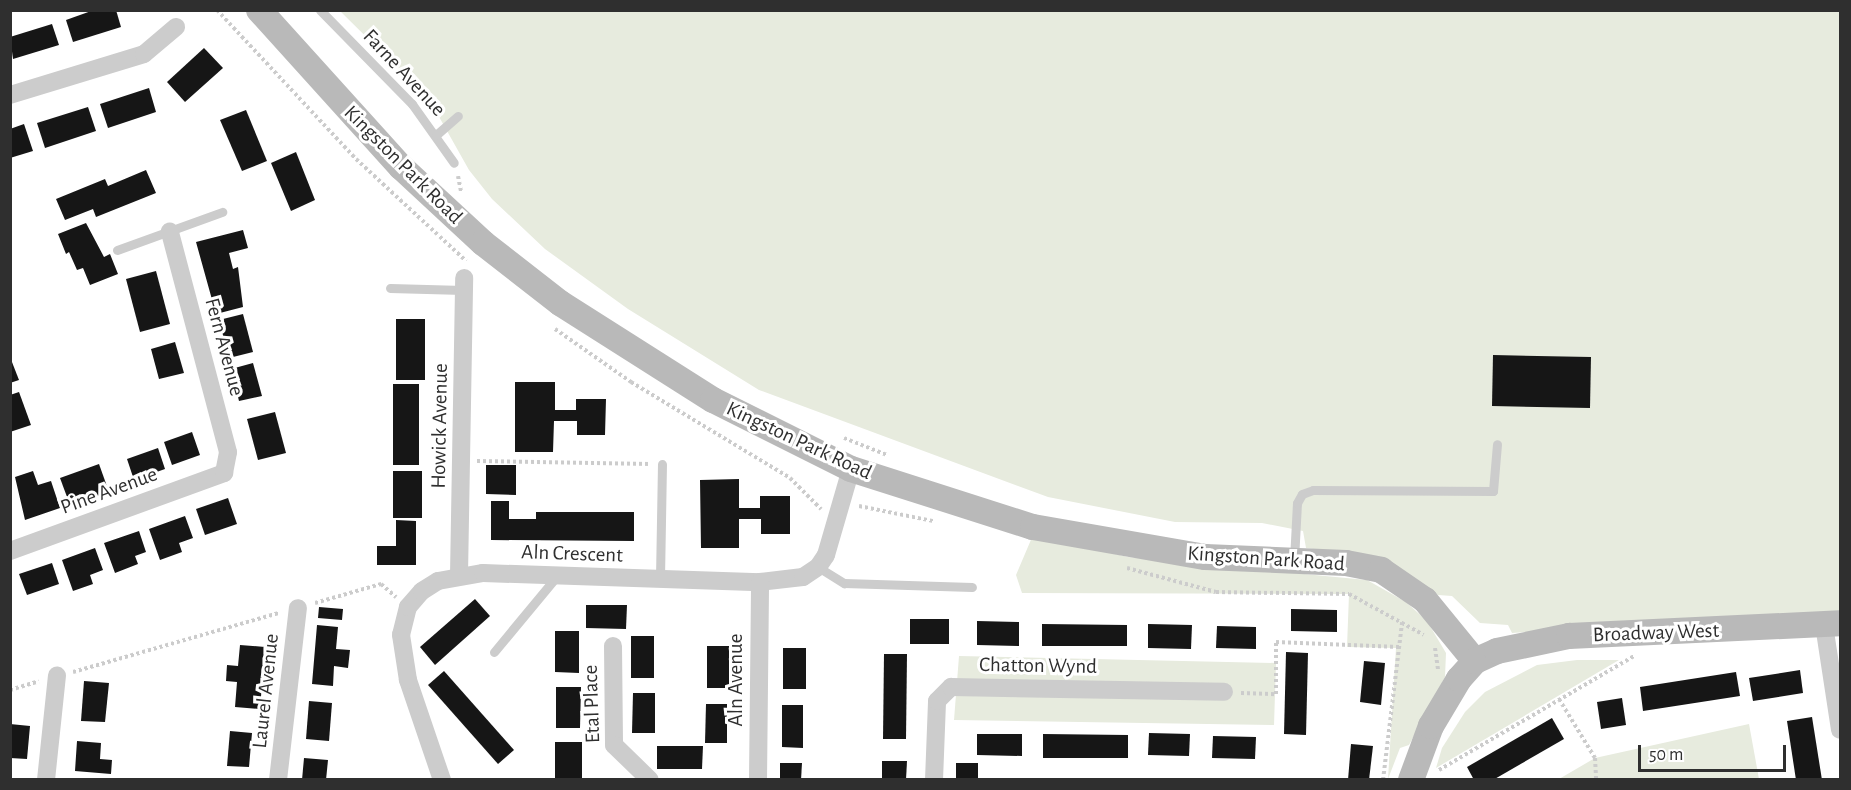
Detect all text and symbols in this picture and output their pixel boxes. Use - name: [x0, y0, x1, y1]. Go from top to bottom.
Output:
- street label: Farne Avenue: [357, 24, 451, 122]
- street label: Kingston Park Road: [338, 100, 468, 230]
- street label: Fern Avenue: [199, 295, 249, 399]
- street label: Howick Avenue: [426, 363, 454, 489]
- street label: Kingston Park Road: [722, 396, 876, 486]
- street label: Pine Avenue: [57, 462, 161, 520]
- street label: Aln Crescent: [521, 540, 623, 568]
- street label: Kingston Park Road: [1186, 541, 1346, 577]
- street label: Broadway West: [1592, 618, 1720, 648]
- street label: Laurel Avenue: [247, 632, 285, 750]
- street label: Aln Avenue: [723, 634, 749, 726]
- street label: Chatton Wynd: [979, 652, 1097, 680]
- street label: Etal Place: [578, 664, 606, 744]
- scale bar: [1641, 733, 1790, 771]
- text: 50 m: [1649, 746, 1683, 764]

